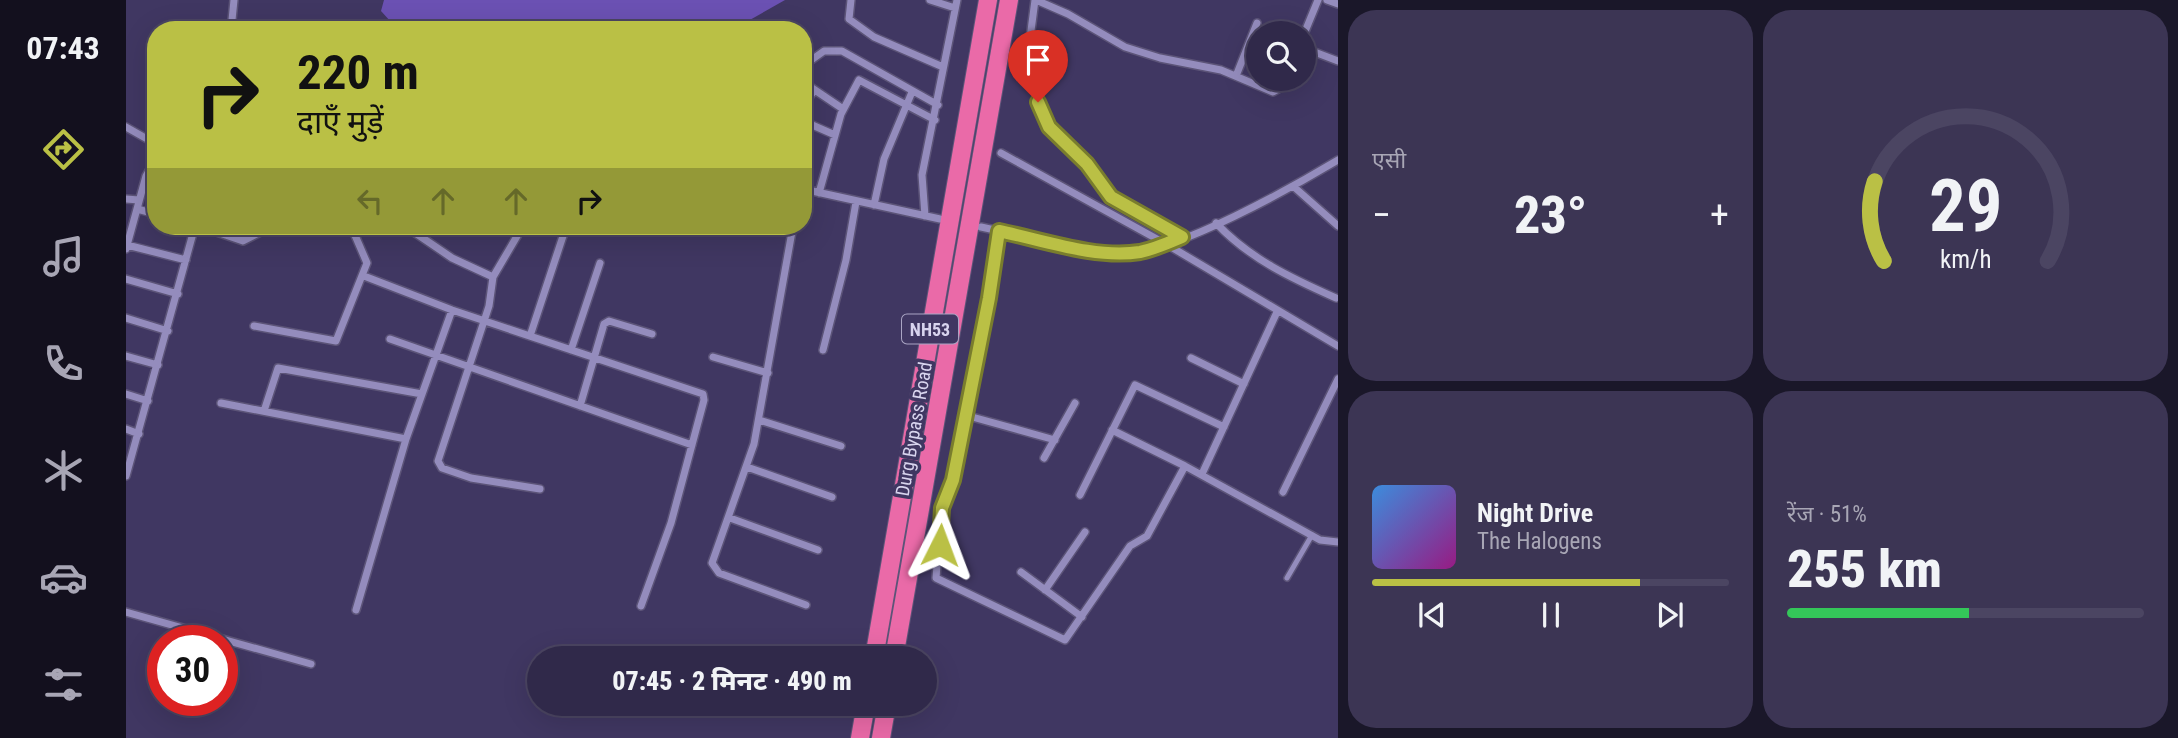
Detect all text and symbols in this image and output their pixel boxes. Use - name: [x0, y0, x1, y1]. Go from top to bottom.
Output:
- map controls: [1246, 21, 1316, 91]
- button: search: [1246, 21, 1316, 91]
- text: 07:43: [26, 29, 100, 67]
- pin: [1008, 30, 1068, 102]
- icon: arrive: [1019, 41, 1057, 79]
- text: 220 m: [297, 44, 419, 101]
- icon: right: [182, 49, 273, 140]
- text: दाएँ मुड़ें: [297, 103, 384, 141]
- icon: directions: [39, 125, 88, 174]
- text: एसी: [1372, 147, 1406, 174]
- text: 29: [1929, 164, 2002, 250]
- icon: left: [351, 182, 389, 220]
- icon: ahead: [424, 182, 462, 220]
- icon: ahead: [497, 182, 535, 220]
- icon: right: [570, 182, 608, 220]
- text: 23°: [1514, 185, 1587, 246]
- text: −: [1372, 193, 1391, 237]
- text: +: [1710, 193, 1729, 237]
- icon: music: [39, 232, 88, 281]
- text: km/h: [1940, 245, 1991, 274]
- road number: NH53: [902, 314, 958, 344]
- icon: phone: [39, 339, 88, 388]
- street label: Durg Bypass Road: [891, 360, 937, 498]
- icon: climate: [39, 446, 88, 495]
- text: Night Drive: [1477, 498, 1593, 528]
- text: रेंज · 51%: [1787, 501, 1867, 528]
- position arrow: [903, 508, 977, 582]
- text: The Halogens: [1477, 528, 1602, 555]
- text: 255 km: [1787, 539, 1942, 600]
- icon: car: [39, 553, 88, 602]
- icon: previous: [1413, 596, 1451, 634]
- icon: pause: [1532, 596, 1570, 634]
- icon: next: [1651, 596, 1689, 634]
- speed limit sign: 30: [147, 625, 238, 716]
- icon: filters: [39, 660, 88, 709]
- text: 07:45 · 2 मिनट · 490 m: [612, 666, 852, 696]

